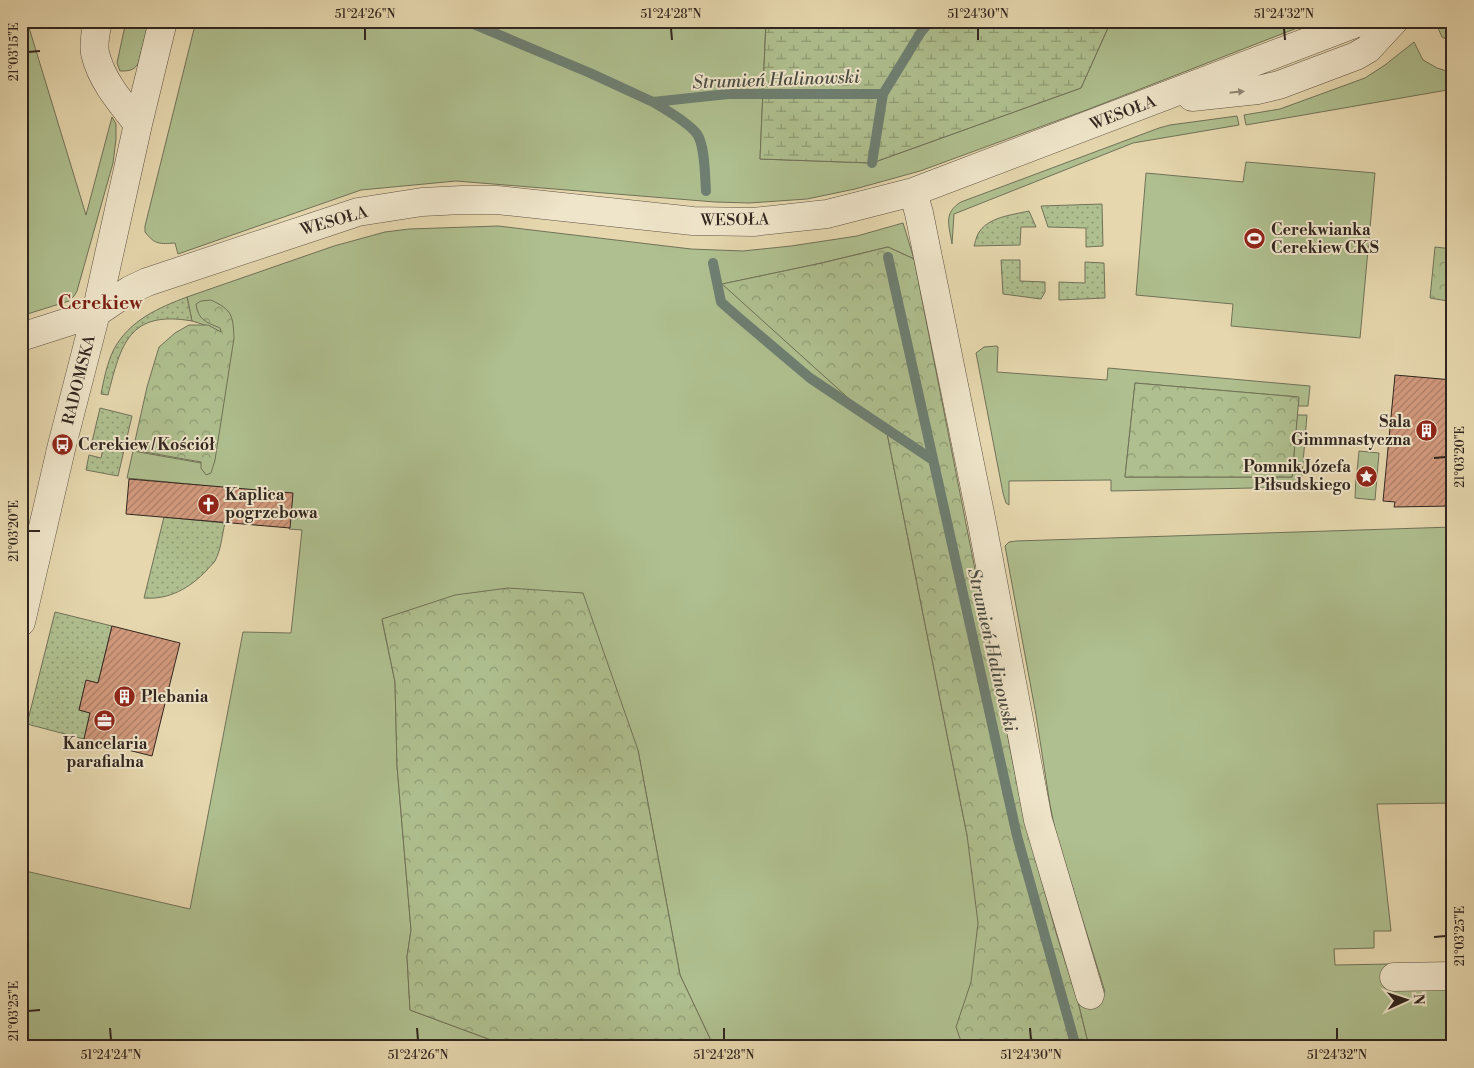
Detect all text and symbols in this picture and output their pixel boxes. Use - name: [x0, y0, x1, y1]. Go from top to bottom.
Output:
- text: 51°24'26"N: [335, 7, 395, 22]
- text: 51°24'28"N: [641, 7, 701, 22]
- text: 51°24'30"N: [947, 7, 1009, 22]
- text: 51°24'32"N: [1254, 7, 1314, 22]
- text: 21°03'15"E: [7, 23, 22, 81]
- water label: Strumień Halinowski: [692, 66, 860, 94]
- one-way arrow: [1229, 88, 1245, 96]
- street label: WESOŁA: [1086, 91, 1160, 135]
- street label: WESOŁA: [297, 202, 371, 240]
- street label: WESOŁA: [699, 209, 771, 231]
- place label: Cerekwianka Cerekiew CKS: [1271, 220, 1379, 258]
- sports icon: Cerekwianka Cerekiew CKS: [1243, 227, 1267, 251]
- district label: Cerekiew: [58, 291, 143, 315]
- street label: RADOMSKA: [58, 332, 100, 427]
- place label: Sala Gimmnastyczna: [1291, 412, 1411, 450]
- building icon: Sala Gimmnastyczna: [1415, 419, 1439, 443]
- text: 21°03'20"E: [1453, 426, 1468, 488]
- bus stop icon: Cerekiew / Kościół: [50, 433, 74, 457]
- place label: Cerekiew / Kościół: [78, 435, 215, 455]
- place label: Pomnik Józefa Piłsudskiego: [1243, 457, 1351, 495]
- place icon: Pomnik Józefa Piłsudskiego: [1355, 464, 1379, 488]
- place label: Kaplica pogrzebowa: [225, 485, 318, 523]
- church icon: Kaplica pogrzebowa: [197, 492, 221, 516]
- text: 21°03'20"E: [7, 500, 22, 562]
- water label: Strumień Halinowski: [962, 566, 1022, 734]
- building icon: Plebania: [113, 685, 137, 709]
- place label: Plebania: [141, 687, 209, 707]
- office icon: Kancelaria parafialna: [93, 708, 117, 732]
- place label: Kancelaria parafialna: [63, 734, 148, 772]
- text: 21°03'25"E: [1453, 906, 1468, 966]
- north arrow: [1382, 976, 1432, 1026]
- text: 21°03'25"E: [7, 981, 22, 1041]
- text: N: [1409, 993, 1427, 1005]
- text: 51°24'24"N: [81, 1048, 141, 1063]
- text: 51°24'26"N: [388, 1048, 448, 1063]
- text: 51°24'28"N: [694, 1048, 754, 1063]
- text: 51°24'30"N: [1000, 1048, 1062, 1063]
- text: 51°24'32"N: [1307, 1048, 1367, 1063]

